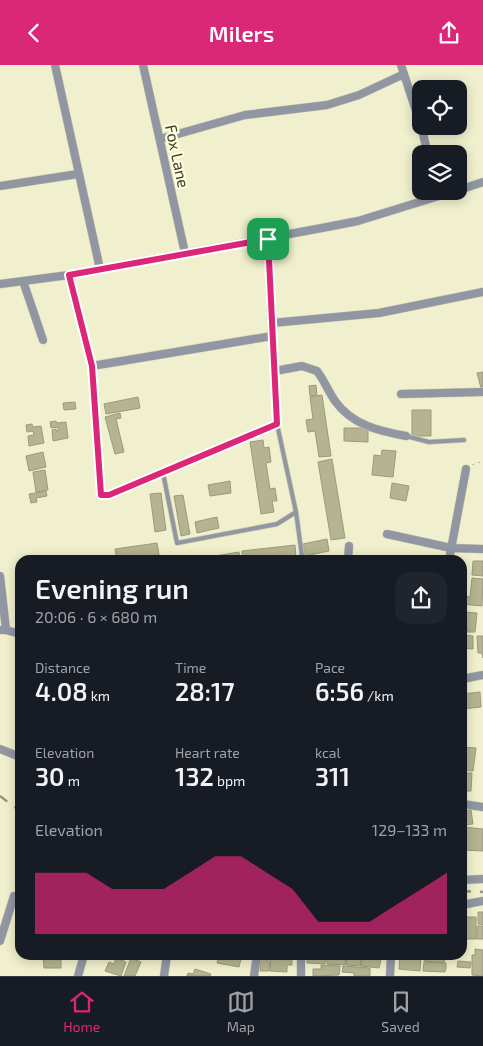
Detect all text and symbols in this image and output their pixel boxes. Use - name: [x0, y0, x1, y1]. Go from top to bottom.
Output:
- icon: back: [20, 19, 48, 47]
- icon: share: [435, 19, 463, 47]
- text: Milers: [209, 20, 274, 46]
- map controls: [412, 80, 467, 200]
- button: locate: [412, 80, 467, 135]
- street label: Fox Lane: [162, 123, 194, 189]
- button: layers: [412, 145, 467, 200]
- pin: [247, 218, 289, 260]
- icon: arrive: [254, 225, 282, 253]
- text: Evening run: [35, 571, 189, 605]
- button: share: [395, 572, 447, 624]
- text: 20:06 · 6 × 680 m: [35, 607, 157, 626]
- text: Distance: [35, 659, 90, 676]
- text: Time: [175, 659, 206, 676]
- text: Pace: [315, 659, 345, 676]
- text: 4.08: [35, 676, 88, 706]
- text: 28:17: [175, 676, 234, 706]
- text: 6:56: [315, 676, 364, 706]
- text: km: [88, 687, 110, 704]
- text: /km: [364, 687, 394, 704]
- text: Elevation: [35, 744, 94, 761]
- text: Heart rate: [175, 744, 240, 761]
- text: kcal: [315, 744, 341, 761]
- text: 30: [35, 761, 65, 791]
- text: 132: [175, 761, 214, 791]
- text: 311: [315, 761, 350, 791]
- text: m: [65, 772, 80, 789]
- text: bpm: [214, 772, 245, 789]
- text: Elevation: [35, 820, 103, 839]
- text: 129–133 m: [372, 820, 447, 839]
- tab: Home: [63, 988, 100, 1035]
- tab: Map: [227, 988, 255, 1035]
- tab: Saved: [381, 988, 420, 1035]

